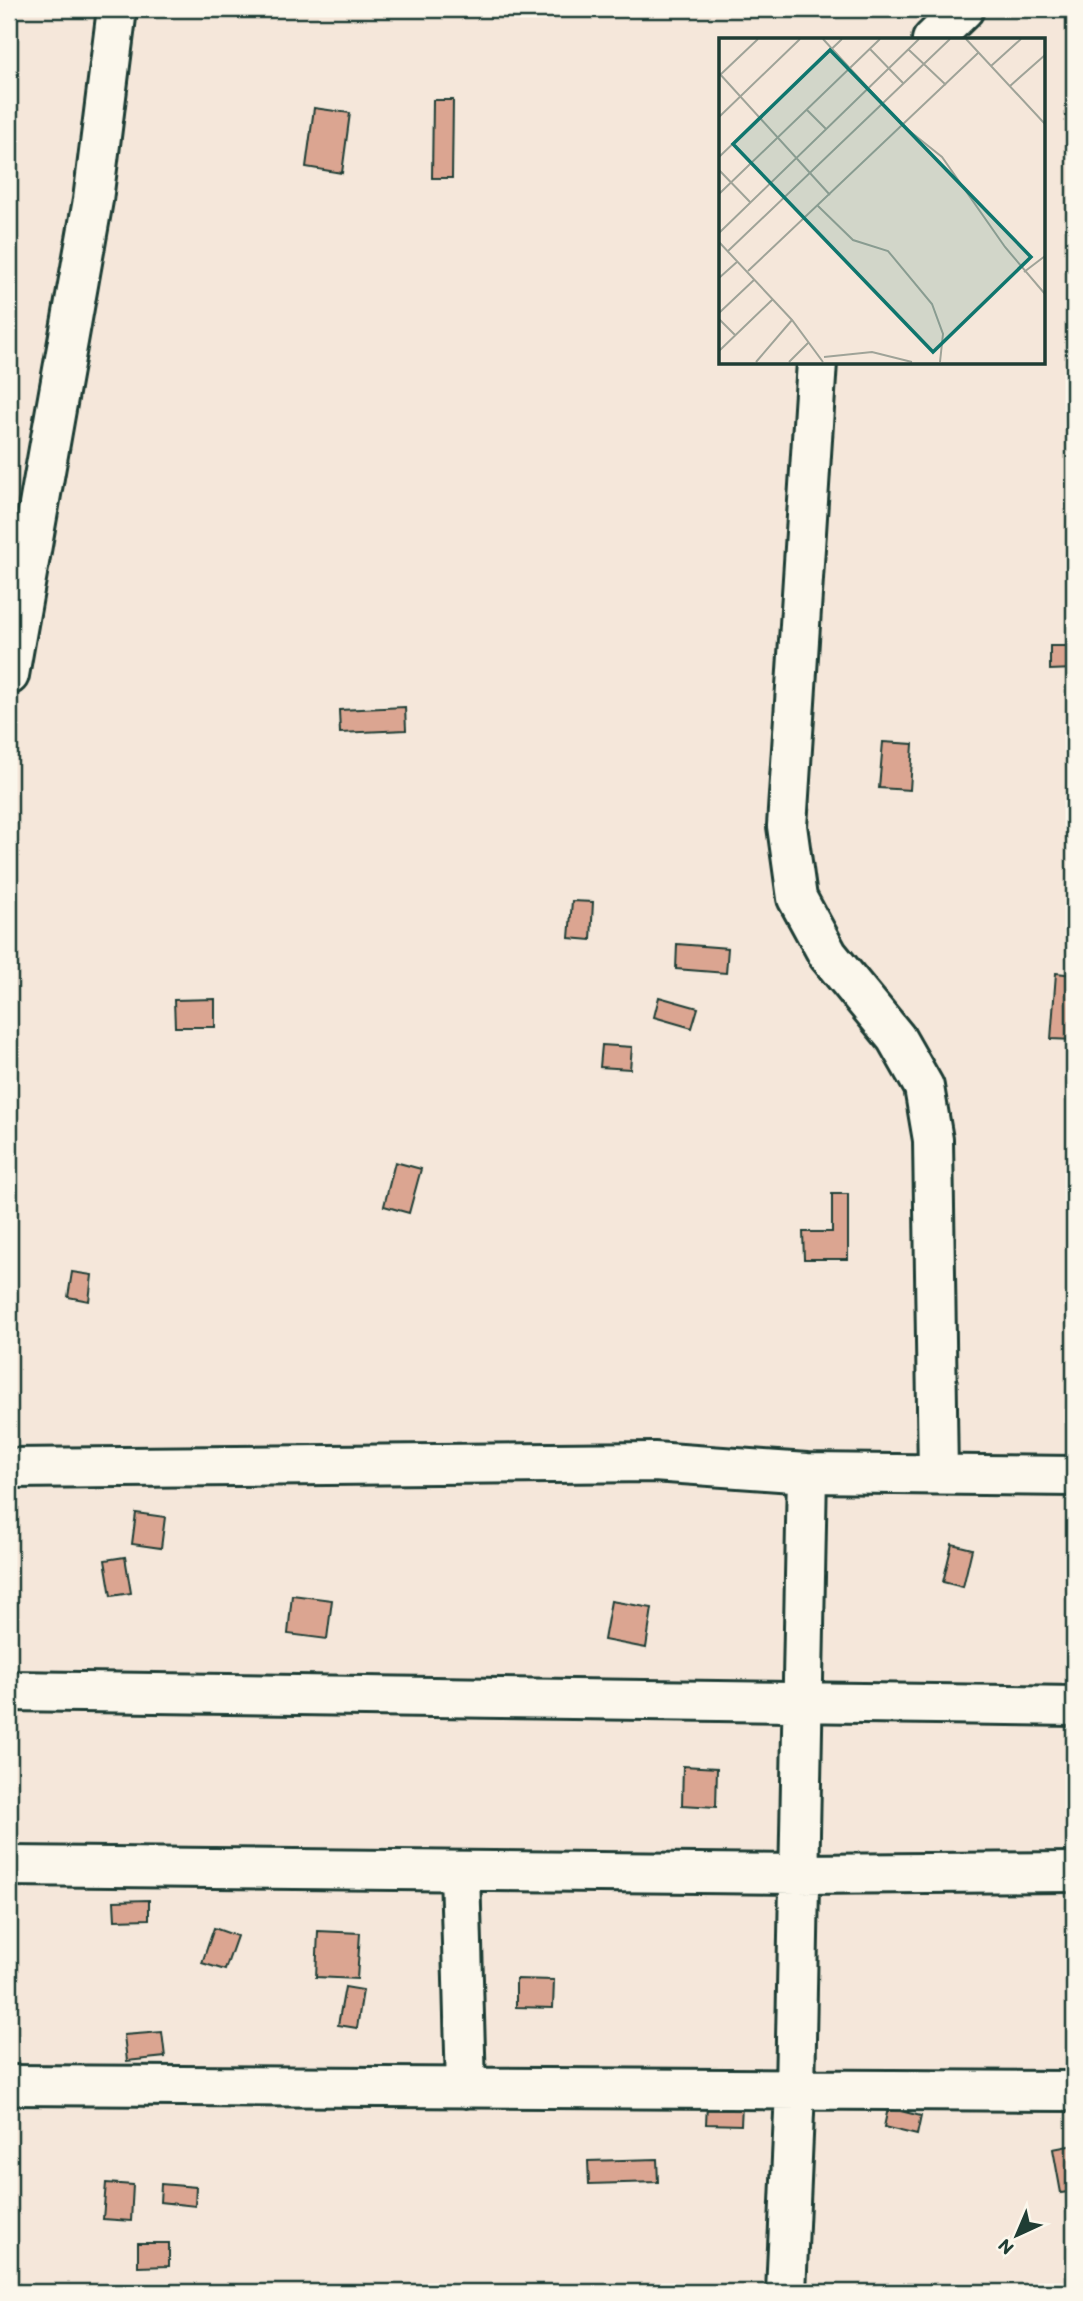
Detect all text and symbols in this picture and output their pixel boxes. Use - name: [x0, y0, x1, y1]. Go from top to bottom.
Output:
- inset map: [719, 38, 1044, 364]
- north arrow: [982, 2200, 1052, 2270]
- text: N: [993, 2234, 1018, 2260]

